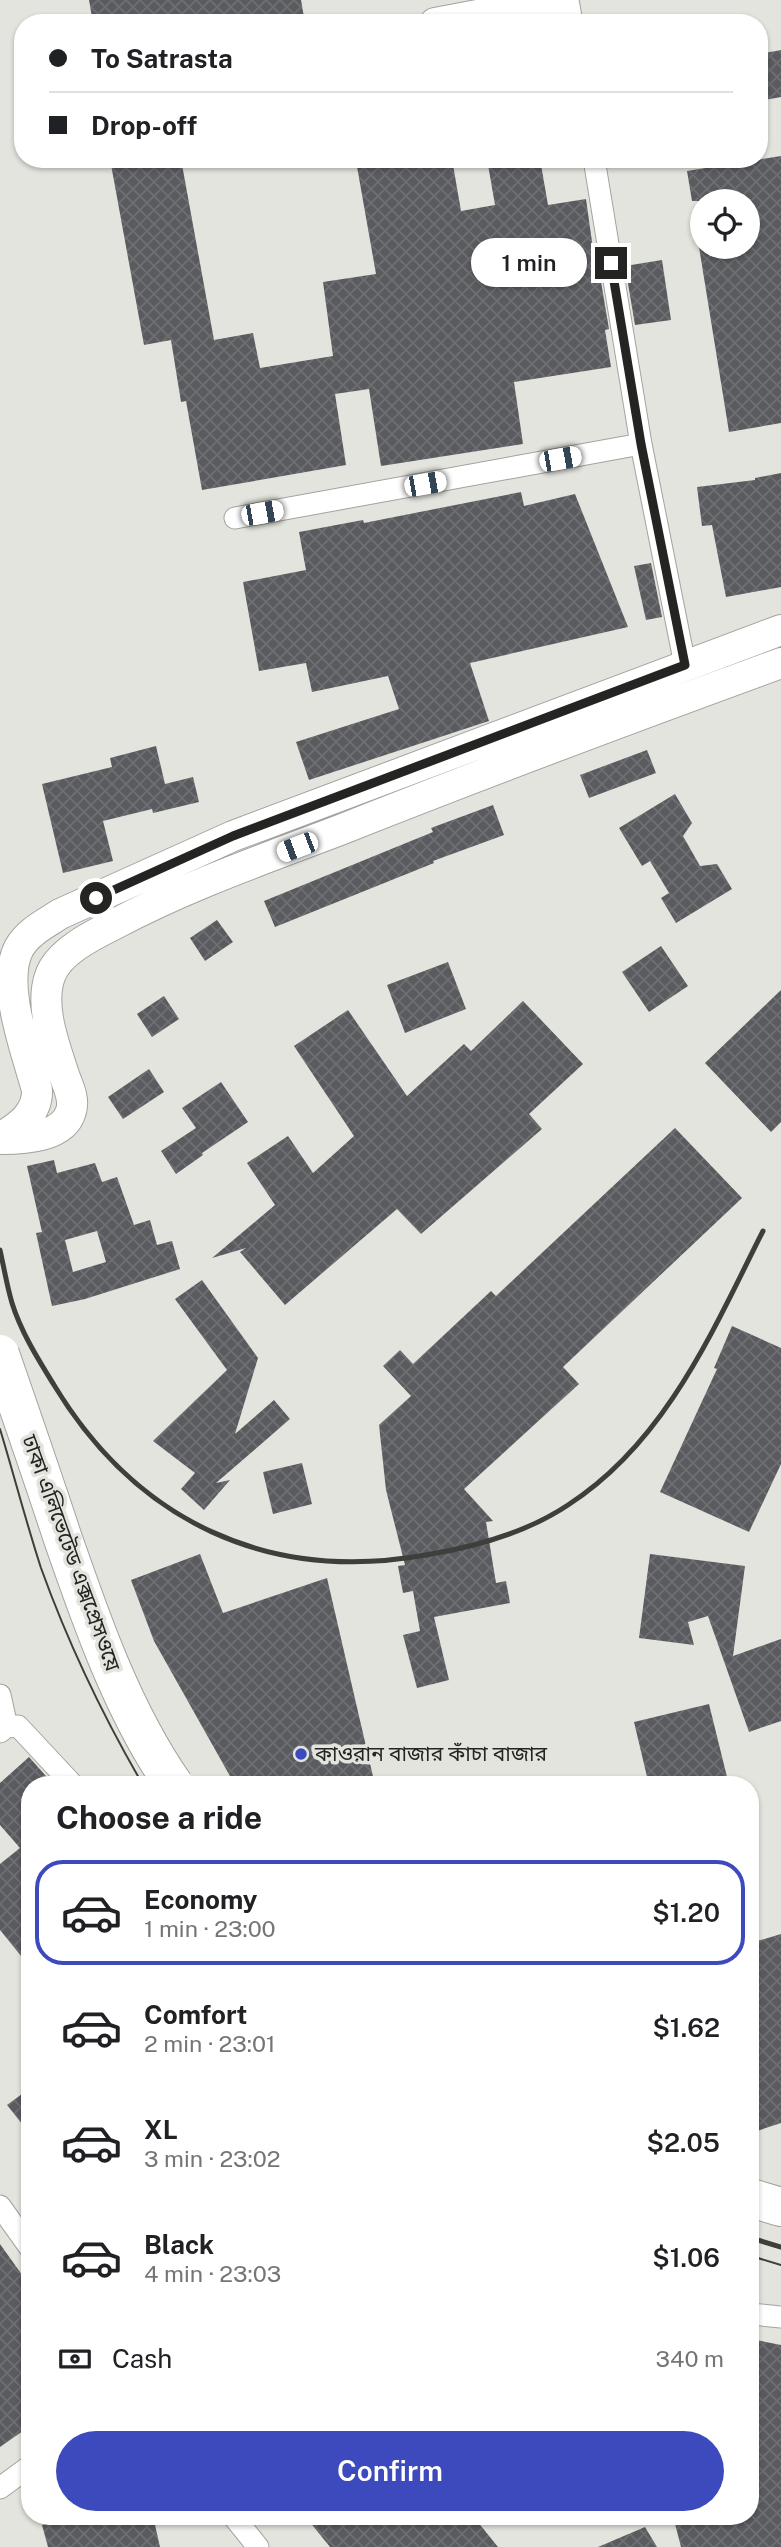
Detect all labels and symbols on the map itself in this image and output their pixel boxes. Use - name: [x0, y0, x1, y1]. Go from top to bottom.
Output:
- callout: 1 min: [471, 238, 586, 288]
- route end: [595, 247, 627, 279]
- car: [538, 445, 583, 473]
- car: [403, 470, 448, 498]
- car: [240, 499, 285, 527]
- car: [274, 830, 321, 864]
- route start: [80, 882, 112, 914]
- street label: ঢাকা এলিভেটেড এক্সপ্রেসওয়ে: [17, 1430, 126, 1675]
- place label: কাওরান বাজার কাঁচা বাজার: [314, 1741, 548, 1766]
- marker: কাওরান বাজার কাঁচা বাজার: [293, 1746, 309, 1762]

